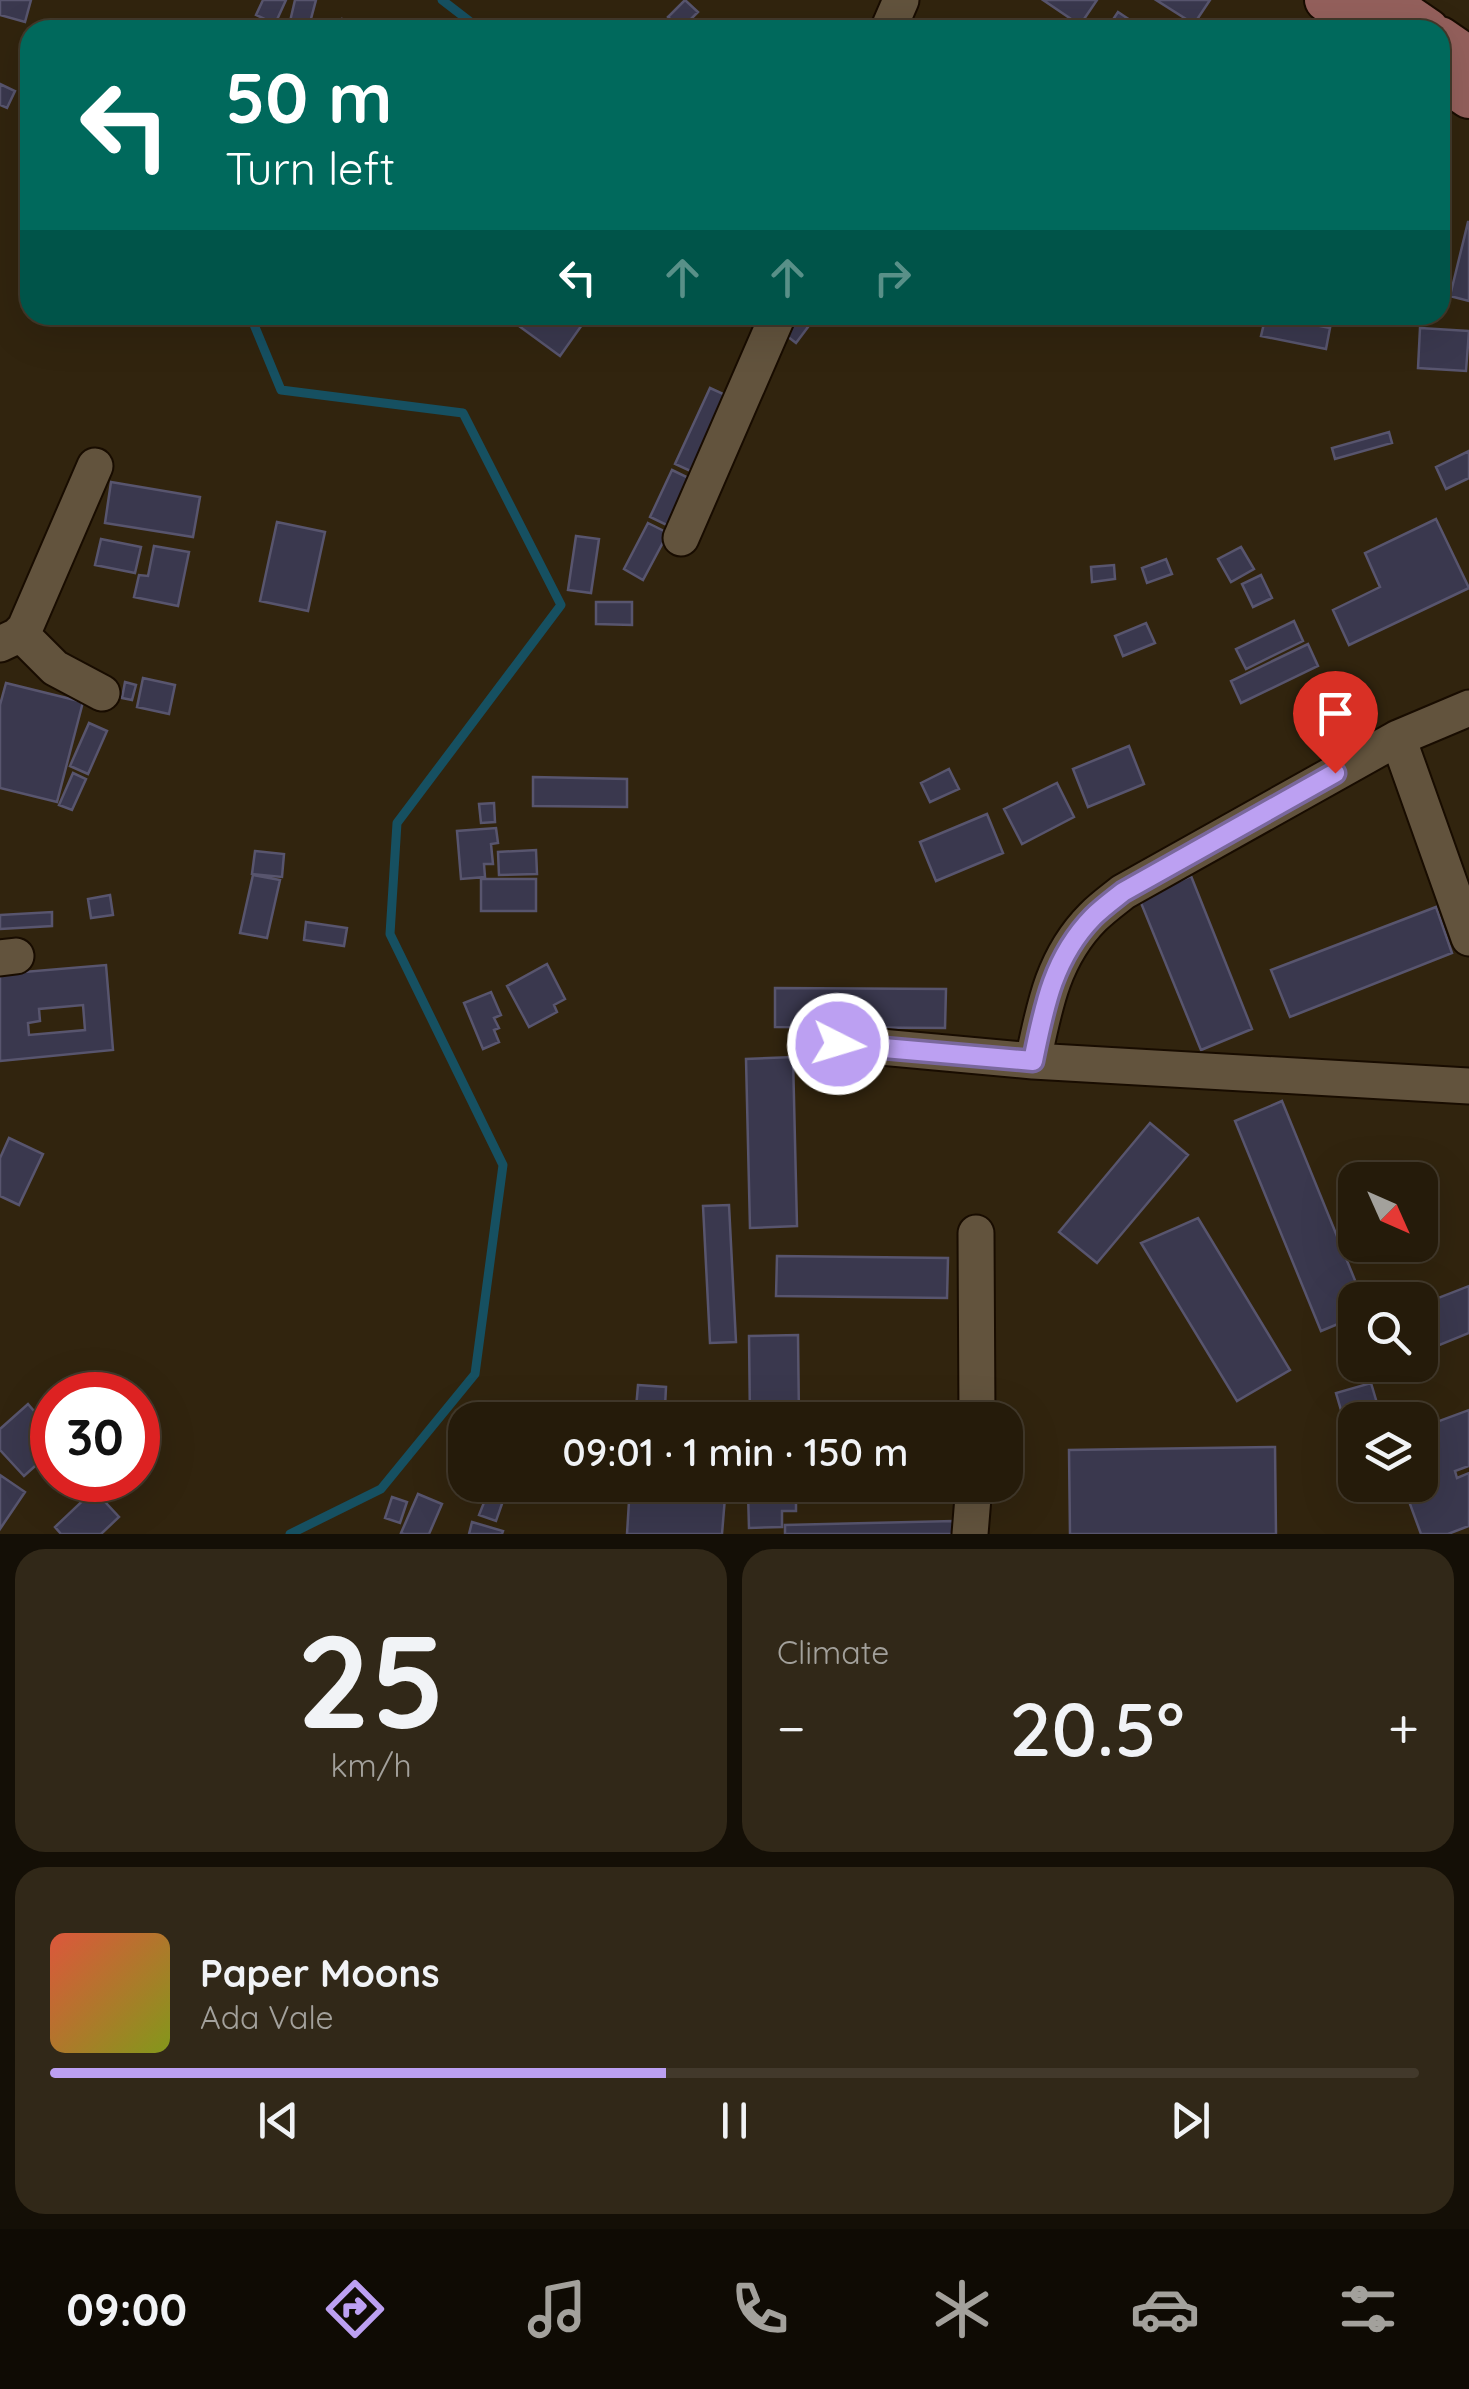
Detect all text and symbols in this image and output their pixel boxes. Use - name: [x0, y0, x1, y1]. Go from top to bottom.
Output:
- text: 50 m: [225, 53, 392, 141]
- icon: left: [60, 60, 190, 190]
- text: Turn left: [225, 140, 395, 196]
- icon: left: [550, 250, 605, 305]
- icon: ahead: [655, 250, 710, 305]
- icon: ahead: [760, 250, 815, 305]
- icon: right: [865, 250, 920, 305]
- pin: [1293, 671, 1378, 774]
- icon: arrive: [1308, 686, 1363, 741]
- position arrow: [786, 992, 890, 1096]
- north arrow: [1338, 1162, 1438, 1262]
- map controls: [1338, 1162, 1438, 1502]
- button: search: [1338, 1282, 1438, 1382]
- speed limit sign: 30: [30, 1372, 160, 1502]
- button: layers: [1338, 1402, 1438, 1502]
- text: 09:01 · 1 min · 150 m: [563, 1428, 908, 1476]
- text: 25: [297, 1598, 445, 1761]
- text: Climate: [777, 1632, 889, 1672]
- text: 20.5°: [1009, 1681, 1184, 1775]
- text: −: [777, 1693, 806, 1762]
- text: +: [1388, 1693, 1419, 1762]
- text: km/h: [330, 1745, 412, 1785]
- text: Paper Moons: [200, 1949, 440, 1997]
- text: Ada Vale: [200, 1997, 334, 2037]
- icon: previous: [251, 2093, 306, 2148]
- icon: pause: [707, 2093, 762, 2148]
- icon: next: [1163, 2093, 1218, 2148]
- icon: directions: [320, 2274, 390, 2344]
- icon: music: [522, 2274, 592, 2344]
- icon: phone: [725, 2274, 795, 2344]
- icon: climate: [927, 2274, 997, 2344]
- icon: car: [1130, 2274, 1200, 2344]
- icon: filters: [1333, 2274, 1403, 2344]
- text: 09:00: [66, 2281, 187, 2337]

